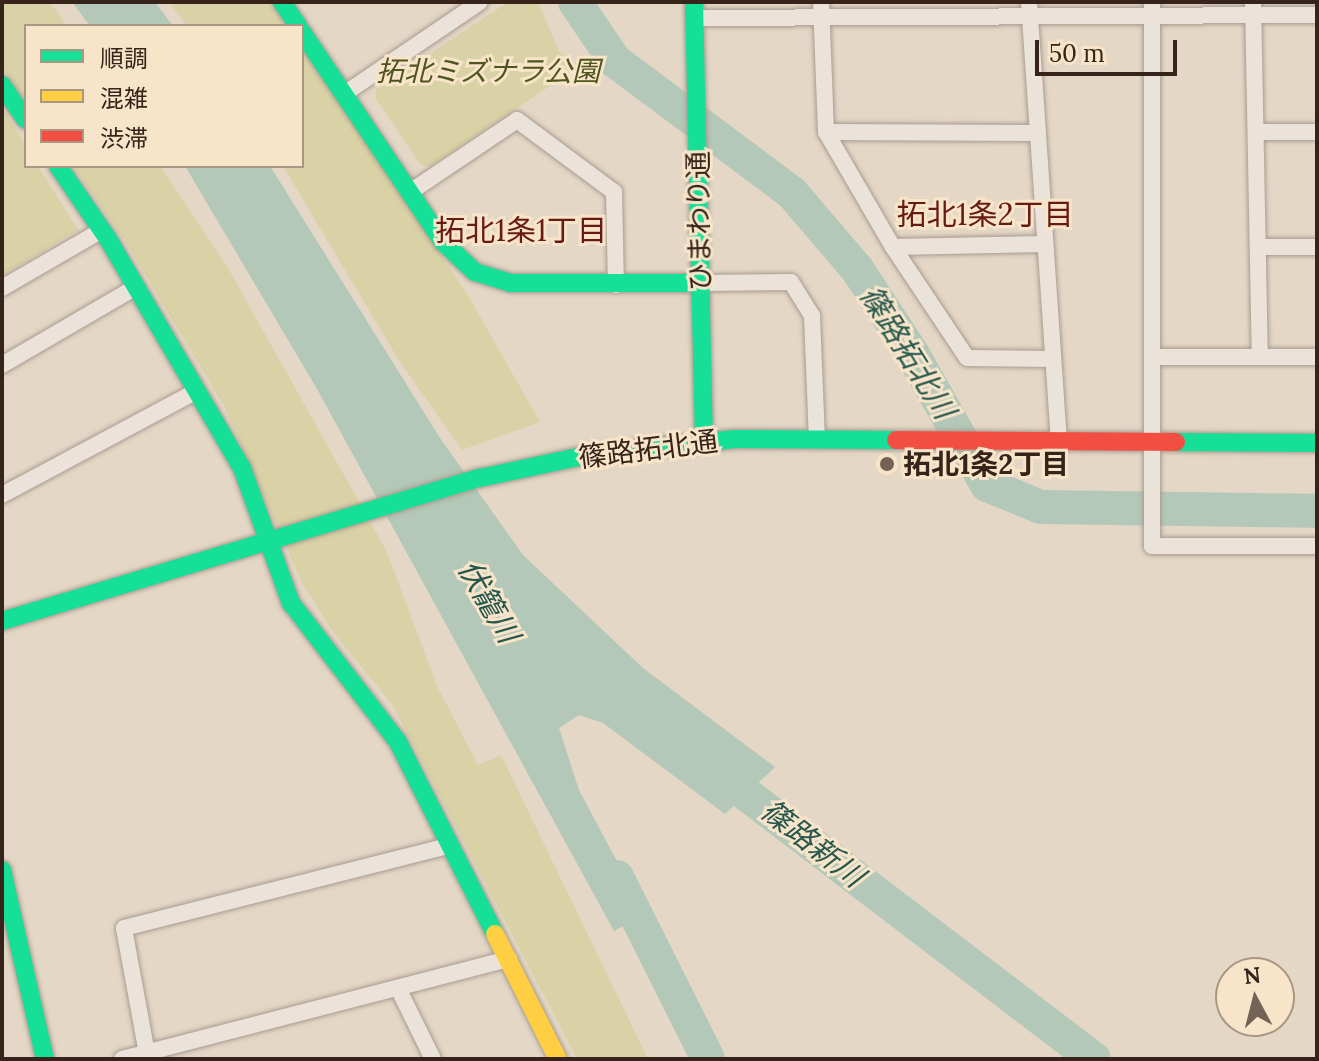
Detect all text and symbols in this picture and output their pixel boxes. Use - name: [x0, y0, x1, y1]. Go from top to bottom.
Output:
- legend: [24, 24, 304, 168]
- scale bar: [1039, 24, 1181, 74]
- text: 50 m: [1049, 38, 1105, 69]
- text: 順調: [100, 43, 148, 74]
- park label: 拓北ミズナラ公園: [376, 54, 600, 88]
- text: 混雑: [100, 83, 148, 114]
- text: 渋滞: [100, 123, 148, 154]
- street label: ひまわり通: [681, 151, 717, 291]
- district label: 拓北1条2丁目: [896, 196, 1074, 232]
- district label: 拓北1条1丁目: [435, 212, 607, 248]
- water label: 篠路拓北川: [853, 279, 963, 425]
- street label: 篠路拓北通: [576, 424, 720, 474]
- place label: 拓北1条2丁目: [903, 447, 1069, 481]
- marker: 拓北1条2丁目: [878, 455, 896, 473]
- water label: 伏籠川: [451, 553, 527, 649]
- water label: 篠路新川: [755, 792, 871, 894]
- north arrow: [1215, 957, 1295, 1037]
- text: N: [1242, 960, 1262, 990]

